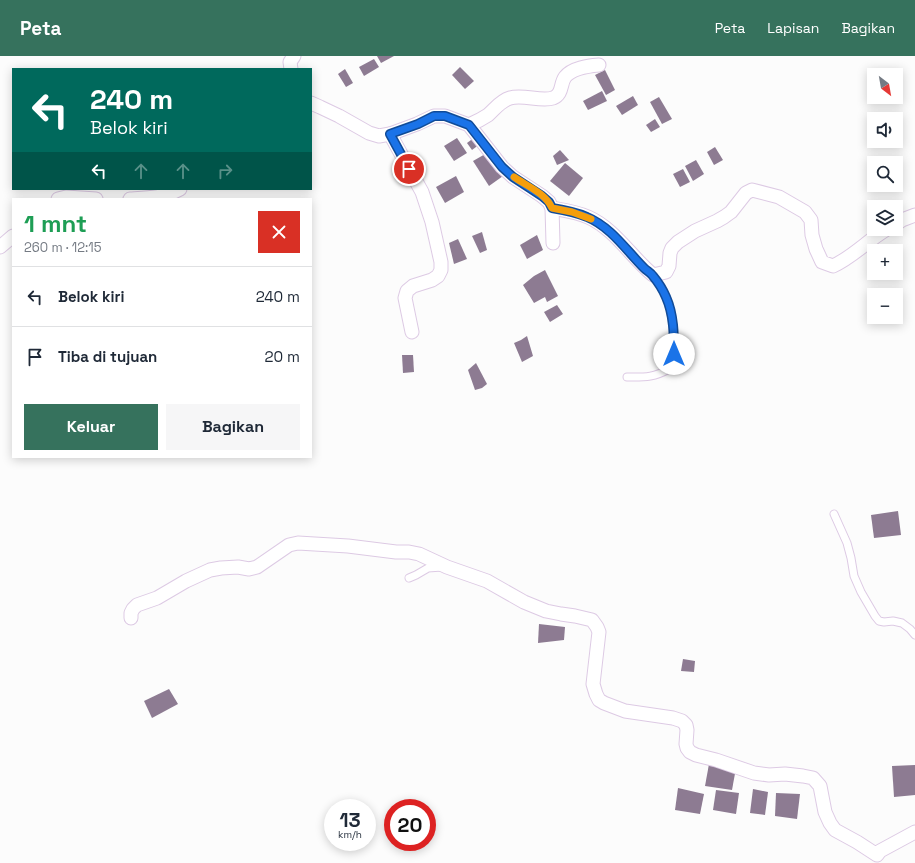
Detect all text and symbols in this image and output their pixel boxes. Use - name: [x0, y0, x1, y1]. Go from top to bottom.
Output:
- text: Peta: [20, 16, 62, 41]
- text: Peta: [715, 19, 745, 37]
- text: Lapisan: [767, 19, 819, 37]
- text: Bagikan: [841, 19, 895, 37]
- north arrow: [867, 68, 903, 104]
- map controls: [867, 68, 903, 324]
- text: 240 m: [90, 81, 173, 117]
- icon: left: [24, 84, 76, 136]
- button: sound: [867, 112, 903, 148]
- text: Belok kiri: [90, 116, 168, 139]
- pin: [392, 152, 426, 186]
- button: search: [867, 156, 903, 192]
- icon: arrive: [398, 158, 420, 180]
- icon: left: [88, 160, 110, 182]
- icon: ahead: [130, 160, 152, 182]
- icon: ahead: [172, 160, 194, 182]
- icon: right: [214, 160, 236, 182]
- button: layers: [867, 200, 903, 236]
- text: 1 mnt: [24, 208, 87, 239]
- button: close: [258, 211, 300, 253]
- text: 260 m · 12:15: [24, 239, 102, 256]
- button: +: [867, 244, 903, 280]
- icon: left: [24, 286, 46, 308]
- text: Belok kiri: [58, 287, 124, 306]
- text: 240 m: [256, 287, 300, 306]
- button: −: [867, 288, 903, 324]
- position arrow: [653, 333, 695, 375]
- icon: arrive: [24, 346, 46, 368]
- text: Tiba di tujuan: [58, 347, 157, 366]
- text: 20 m: [265, 347, 300, 366]
- button: Keluar: [24, 404, 158, 450]
- button: Bagikan: [166, 404, 300, 450]
- speed limit sign: 20: [384, 799, 436, 851]
- text: 13: [339, 807, 361, 833]
- text: km/h: [338, 828, 362, 841]

